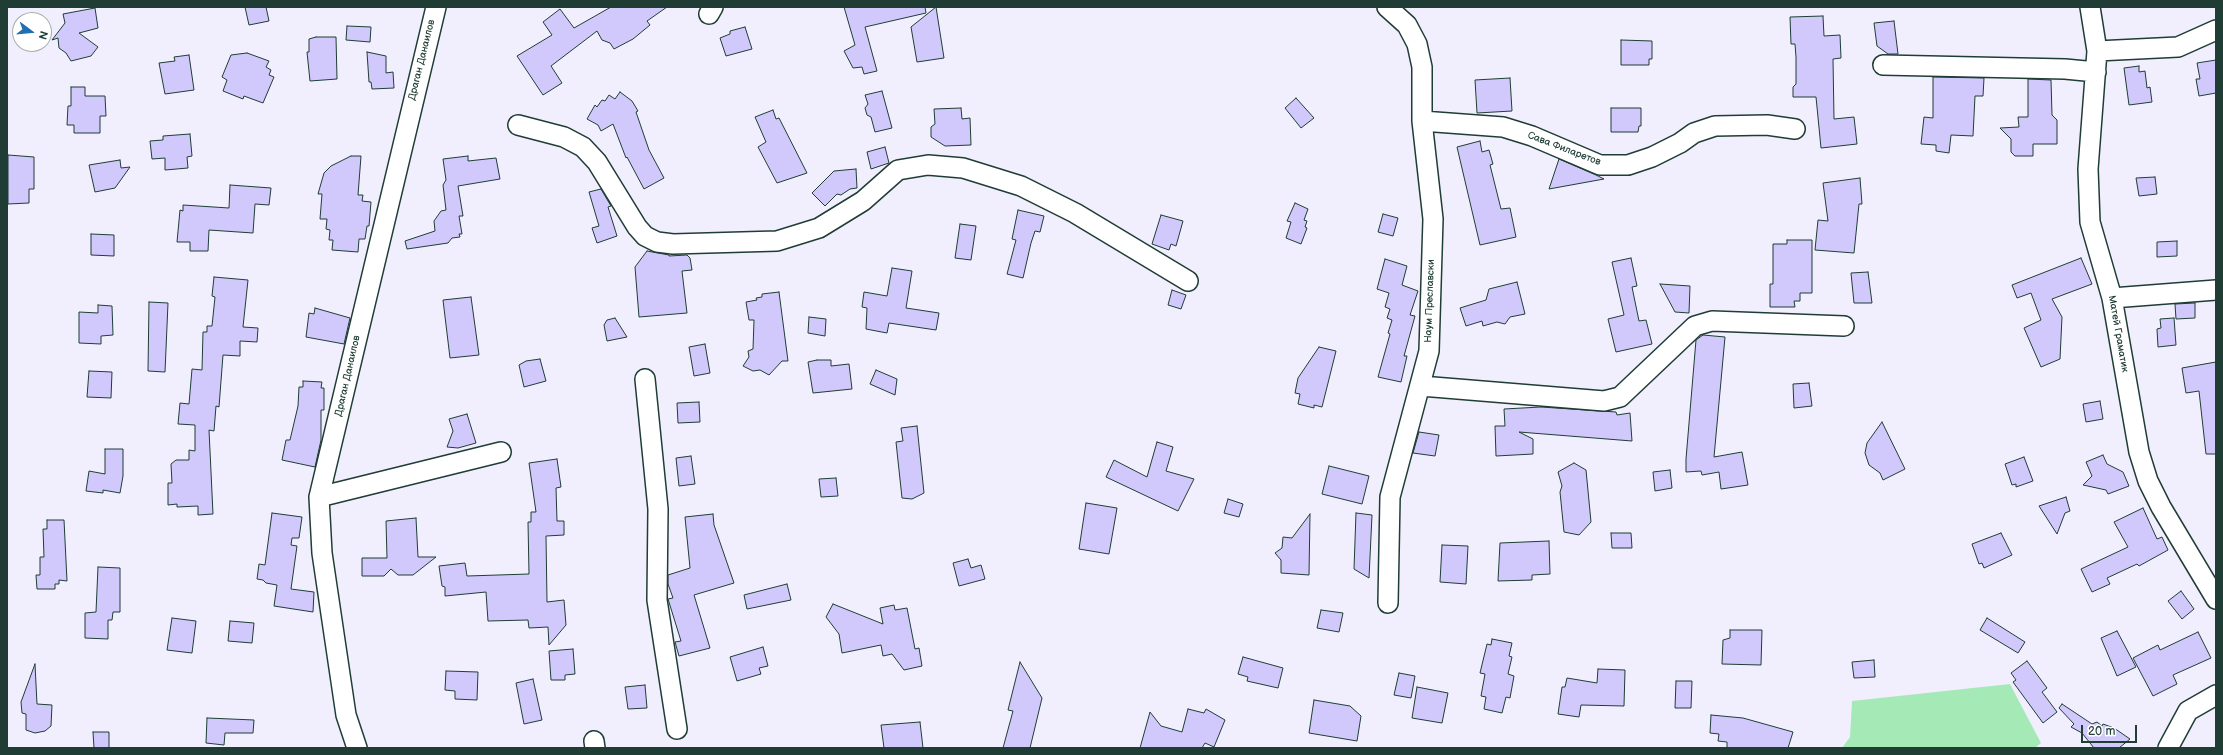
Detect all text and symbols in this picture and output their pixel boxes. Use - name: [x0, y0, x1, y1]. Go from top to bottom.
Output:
- north arrow: [12, 12, 52, 52]
- street label: Драган Данаилов: [406, 18, 438, 102]
- text: N: [36, 29, 50, 41]
- street label: Сава Филаретов: [1526, 130, 1602, 168]
- street label: Наум Преславски: [1423, 259, 1437, 343]
- street label: Матей Граматик: [2105, 295, 2131, 373]
- street label: Драган Данаилов: [333, 334, 363, 418]
- scale bar: [2083, 717, 2139, 743]
- text: 20 m: [2088, 724, 2115, 739]

